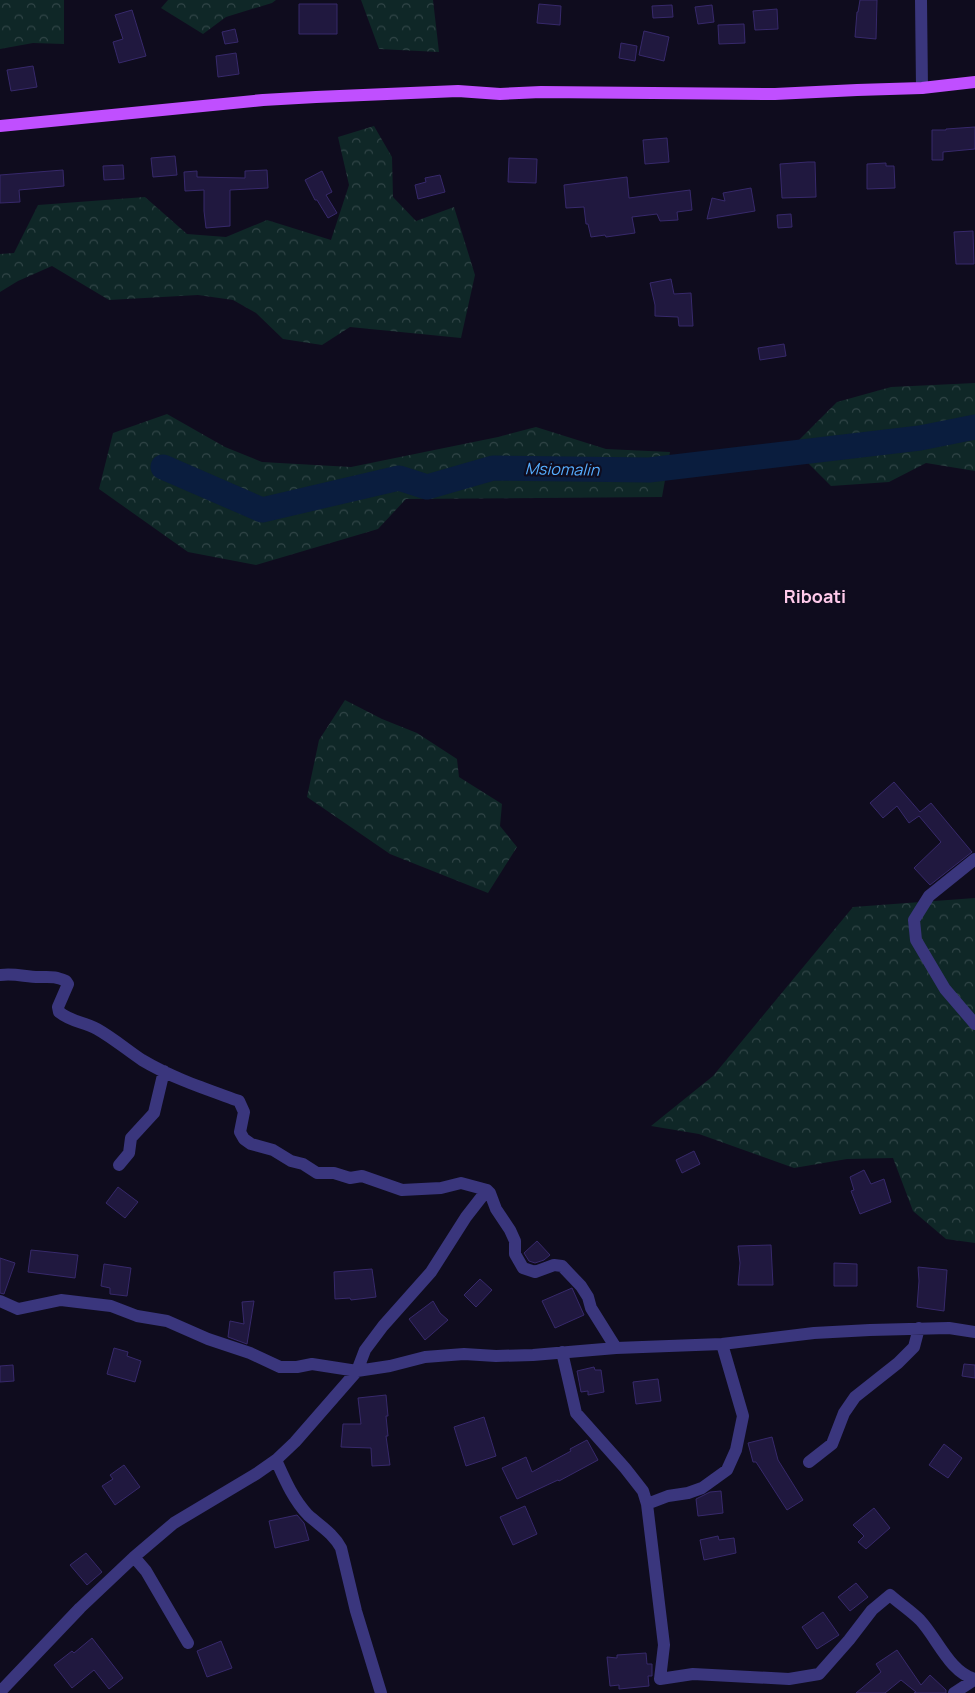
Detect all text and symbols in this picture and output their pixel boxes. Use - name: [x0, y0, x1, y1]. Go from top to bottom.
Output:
- water label: Msiomalin: [525, 457, 600, 481]
- district label: Riboati: [784, 584, 846, 608]

